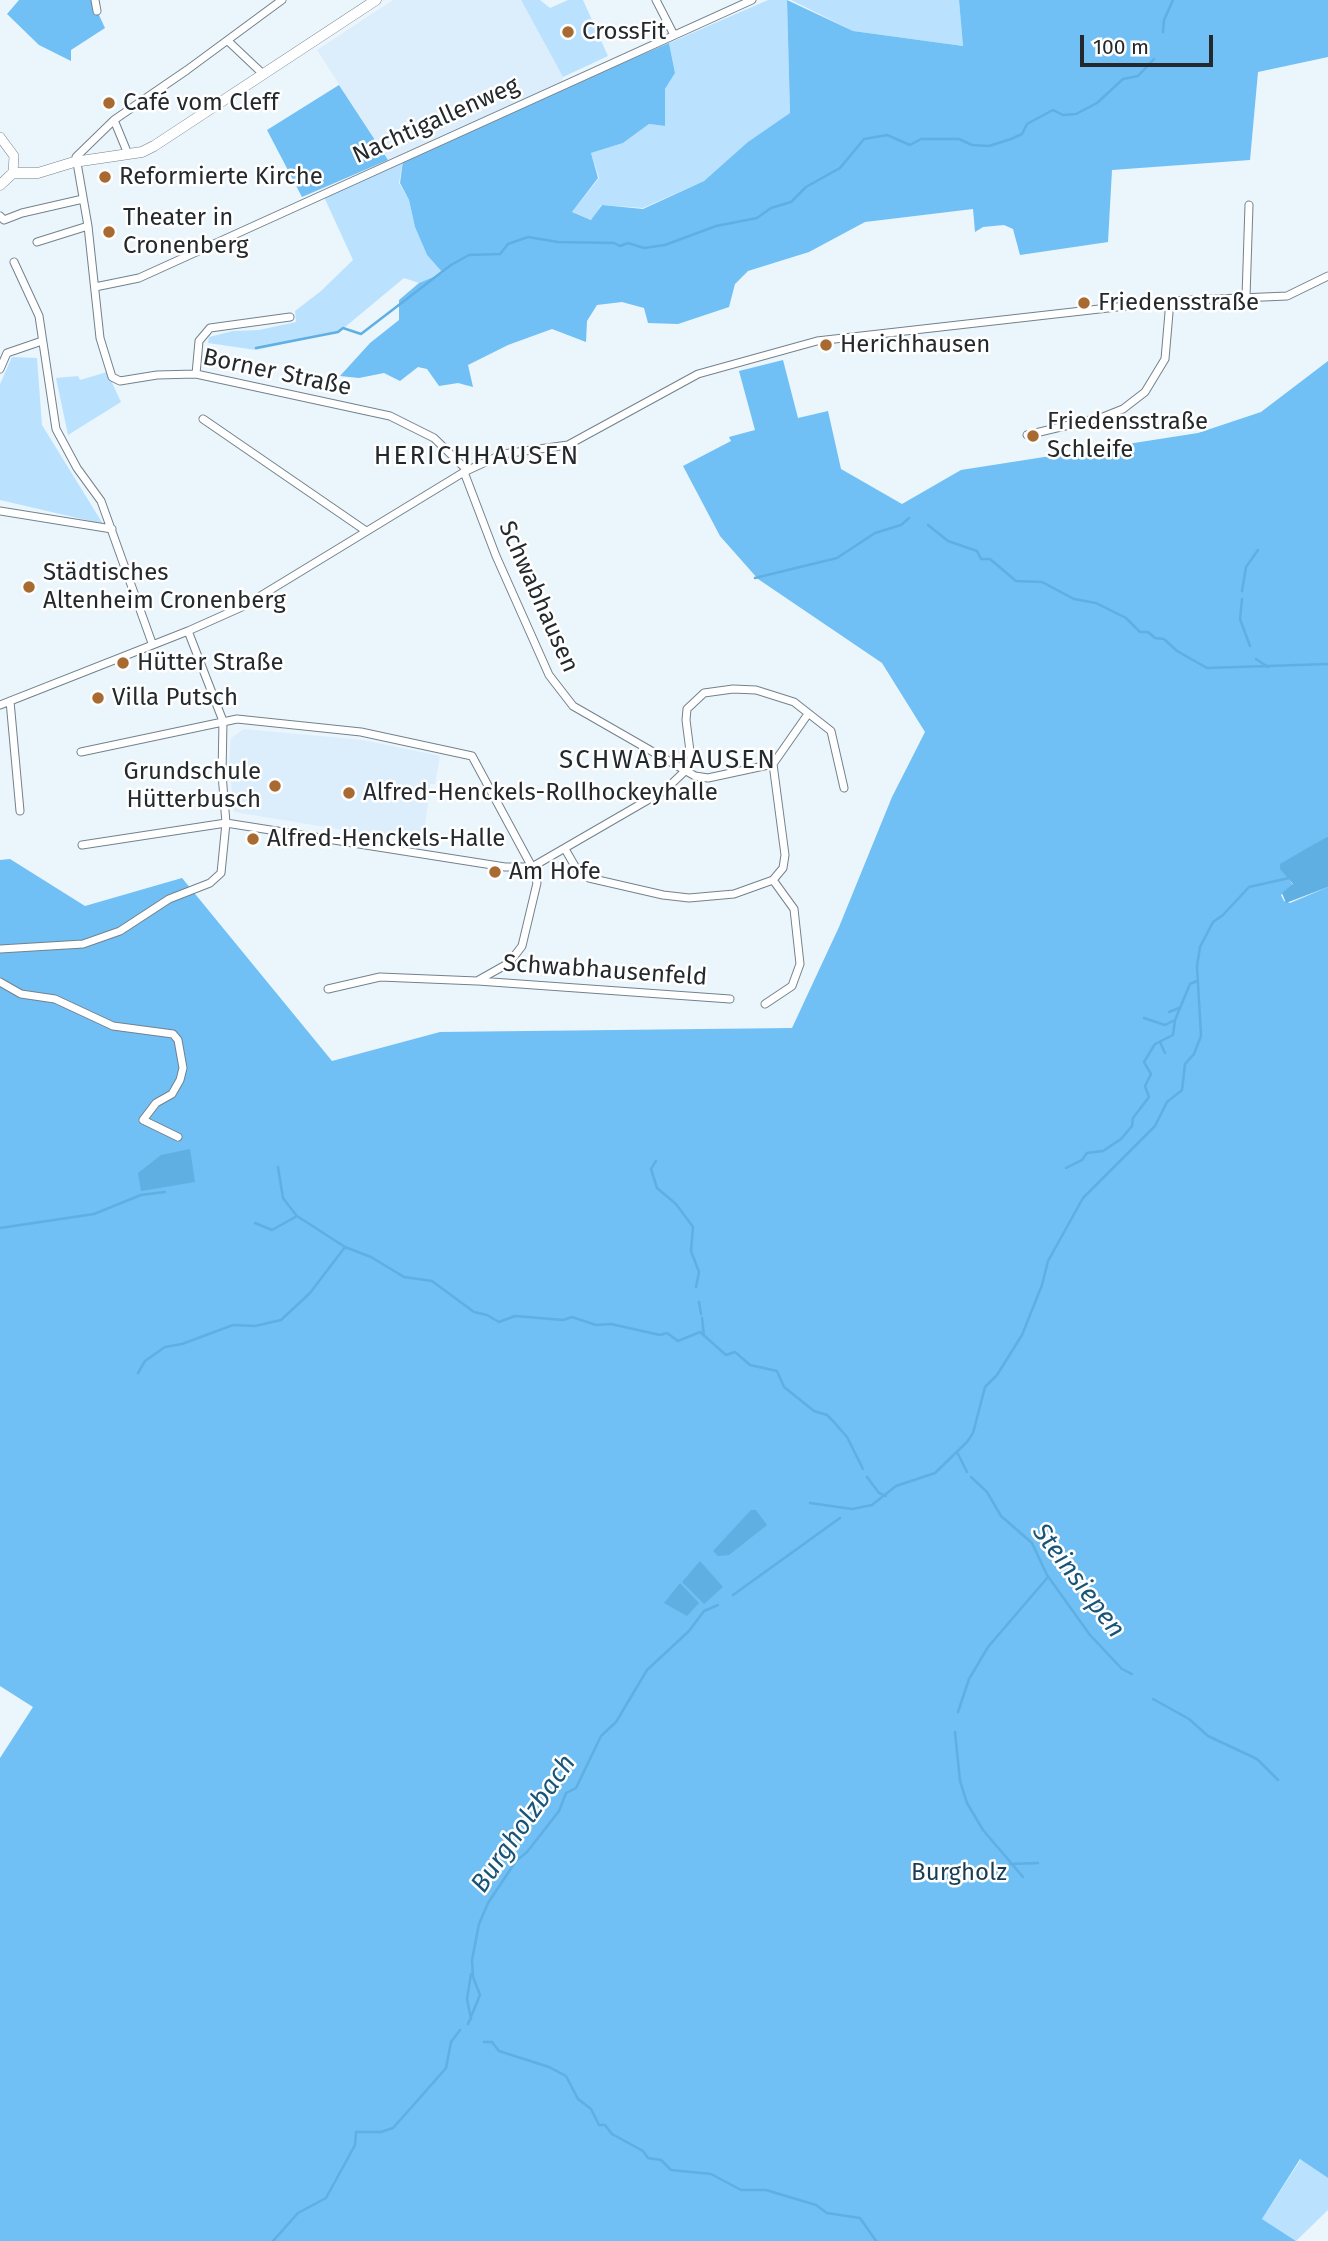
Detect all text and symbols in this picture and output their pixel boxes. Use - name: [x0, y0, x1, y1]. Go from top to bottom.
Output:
- place label: CrossFit: [582, 18, 666, 46]
- scale bar: [1083, 21, 1216, 65]
- marker: CrossFit: [560, 24, 576, 40]
- text: 100 m: [1093, 34, 1149, 60]
- street label: Nachtigallenweg: [348, 71, 524, 171]
- place label: Café vom Cleff: [123, 89, 278, 117]
- marker: Café vom Cleff: [101, 95, 117, 111]
- place label: Reformierte Kirche: [119, 163, 323, 191]
- marker: Reformierte Kirche: [97, 169, 113, 185]
- place label: Theater in Cronenberg: [123, 204, 249, 260]
- marker: Theater in Cronenberg: [101, 224, 117, 240]
- place label: Friedensstraße: [1098, 289, 1259, 317]
- marker: Friedensstraße: [1076, 295, 1092, 311]
- place label: Herichhausen: [840, 331, 990, 359]
- marker: Herichhausen: [818, 337, 834, 353]
- street label: Borner Straße: [200, 343, 354, 403]
- place label: Friedensstraße Schleife: [1047, 408, 1208, 464]
- marker: Friedensstraße Schleife: [1025, 428, 1041, 444]
- district label: HERICHHAUSEN: [375, 441, 579, 473]
- street label: Schwabhausen: [492, 517, 584, 677]
- place label: Städtisches Altenheim Cronenberg: [43, 559, 286, 615]
- marker: Städtisches Altenheim Cronenberg: [21, 579, 37, 595]
- place label: Hütter Straße: [137, 649, 283, 677]
- marker: Hütter Straße: [115, 655, 131, 671]
- place label: Villa Putsch: [112, 684, 238, 712]
- marker: Villa Putsch: [90, 690, 106, 706]
- district label: SCHWABHAUSEN: [561, 745, 775, 777]
- place label: Grundschule Hütterbusch: [124, 758, 261, 814]
- marker: Grundschule Hütterbusch: [267, 778, 283, 794]
- place label: Alfred-Henckels-Rollhockeyhalle: [363, 779, 718, 807]
- marker: Alfred-Henckels-Rollhockeyhalle: [341, 785, 357, 801]
- place label: Alfred-Henckels-Halle: [267, 825, 505, 853]
- marker: Alfred-Henckels-Halle: [245, 831, 261, 847]
- place label: Am Hofe: [509, 858, 601, 886]
- marker: Am Hofe: [487, 864, 503, 880]
- street label: Schwabhausenfeld: [502, 950, 708, 992]
- water label: Steinsiepen: [1025, 1518, 1131, 1644]
- water label: Burgholzbach: [465, 1749, 583, 1899]
- park label: Burgholz: [911, 1859, 1007, 1887]

